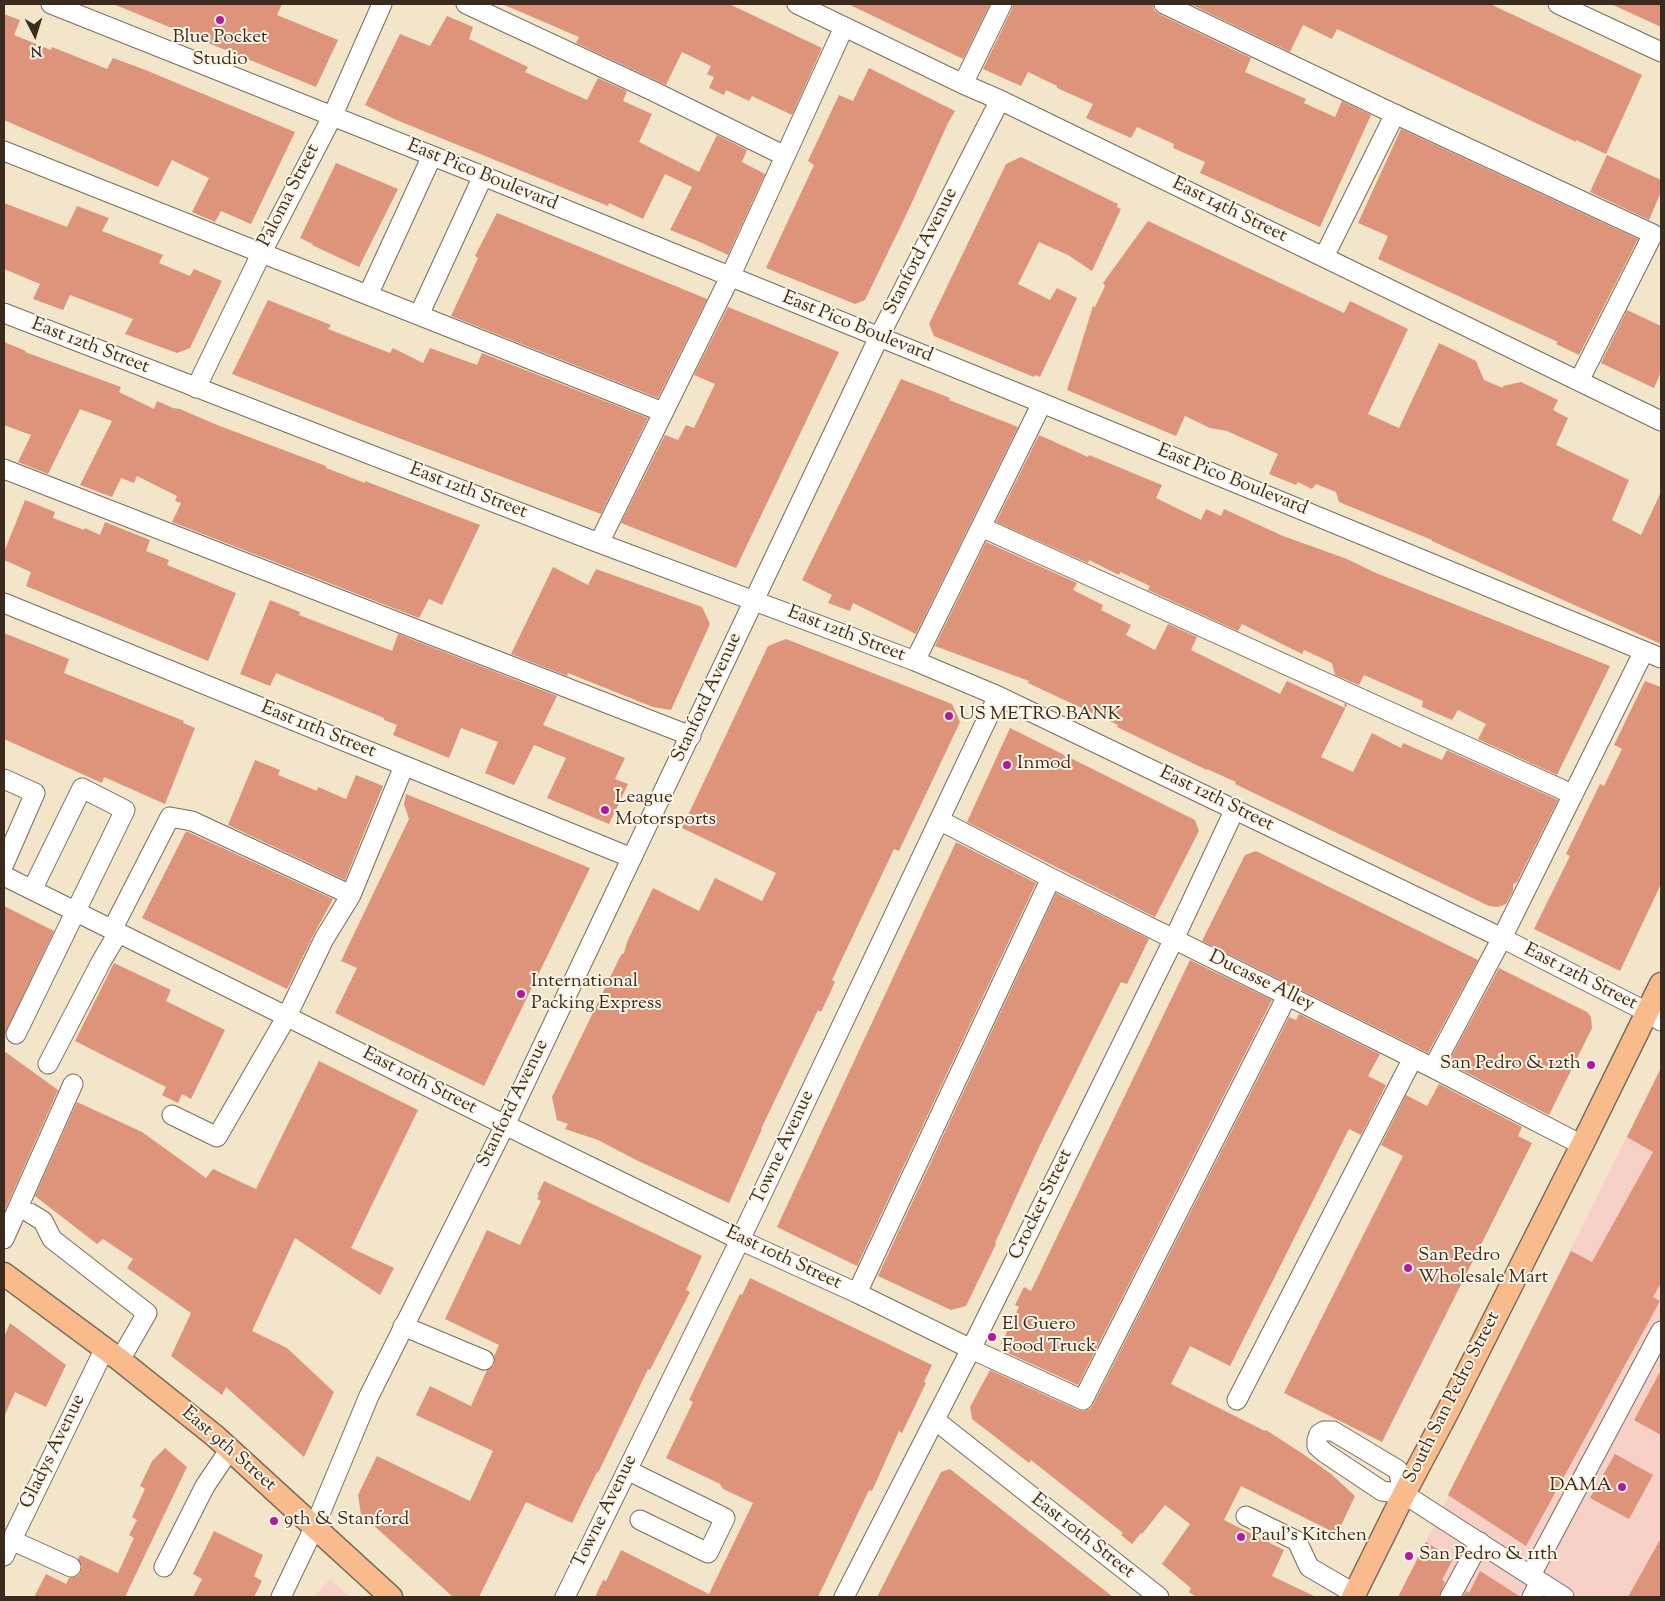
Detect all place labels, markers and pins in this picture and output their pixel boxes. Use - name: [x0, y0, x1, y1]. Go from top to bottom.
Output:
- marker: Blue Pocket Studio: [214, 14, 226, 26]
- place label: Blue Pocket Studio: [173, 28, 267, 72]
- place label: US METRO BANK: [959, 705, 1121, 727]
- marker: US METRO BANK: [943, 710, 955, 722]
- place label: Inmod: [1017, 754, 1071, 776]
- marker: Inmod: [1001, 759, 1013, 771]
- place label: League Motorsports: [615, 788, 716, 832]
- marker: League Motorsports: [599, 804, 611, 816]
- place label: International Packing Express: [531, 972, 662, 1016]
- marker: International Packing Express: [515, 988, 527, 1000]
- place label: San Pedro & 12th: [1440, 1054, 1581, 1076]
- marker: San Pedro & 12th: [1585, 1059, 1597, 1071]
- place label: San Pedro Wholesale Mart: [1418, 1246, 1548, 1290]
- marker: San Pedro Wholesale Mart: [1402, 1262, 1414, 1274]
- place label: El Guero Food Truck: [1002, 1315, 1096, 1359]
- marker: El Guero Food Truck: [986, 1331, 998, 1343]
- place label: DAMA: [1550, 1476, 1612, 1498]
- marker: DAMA: [1616, 1481, 1628, 1493]
- place label: 9th & Stanford: [284, 1510, 409, 1532]
- marker: 9th & Stanford: [268, 1515, 280, 1527]
- place label: Paul's Kitchen: [1251, 1526, 1367, 1548]
- marker: Paul's Kitchen: [1235, 1531, 1247, 1543]
- place label: San Pedro & 11th: [1419, 1545, 1558, 1567]
- marker: San Pedro & 11th: [1403, 1550, 1415, 1562]

